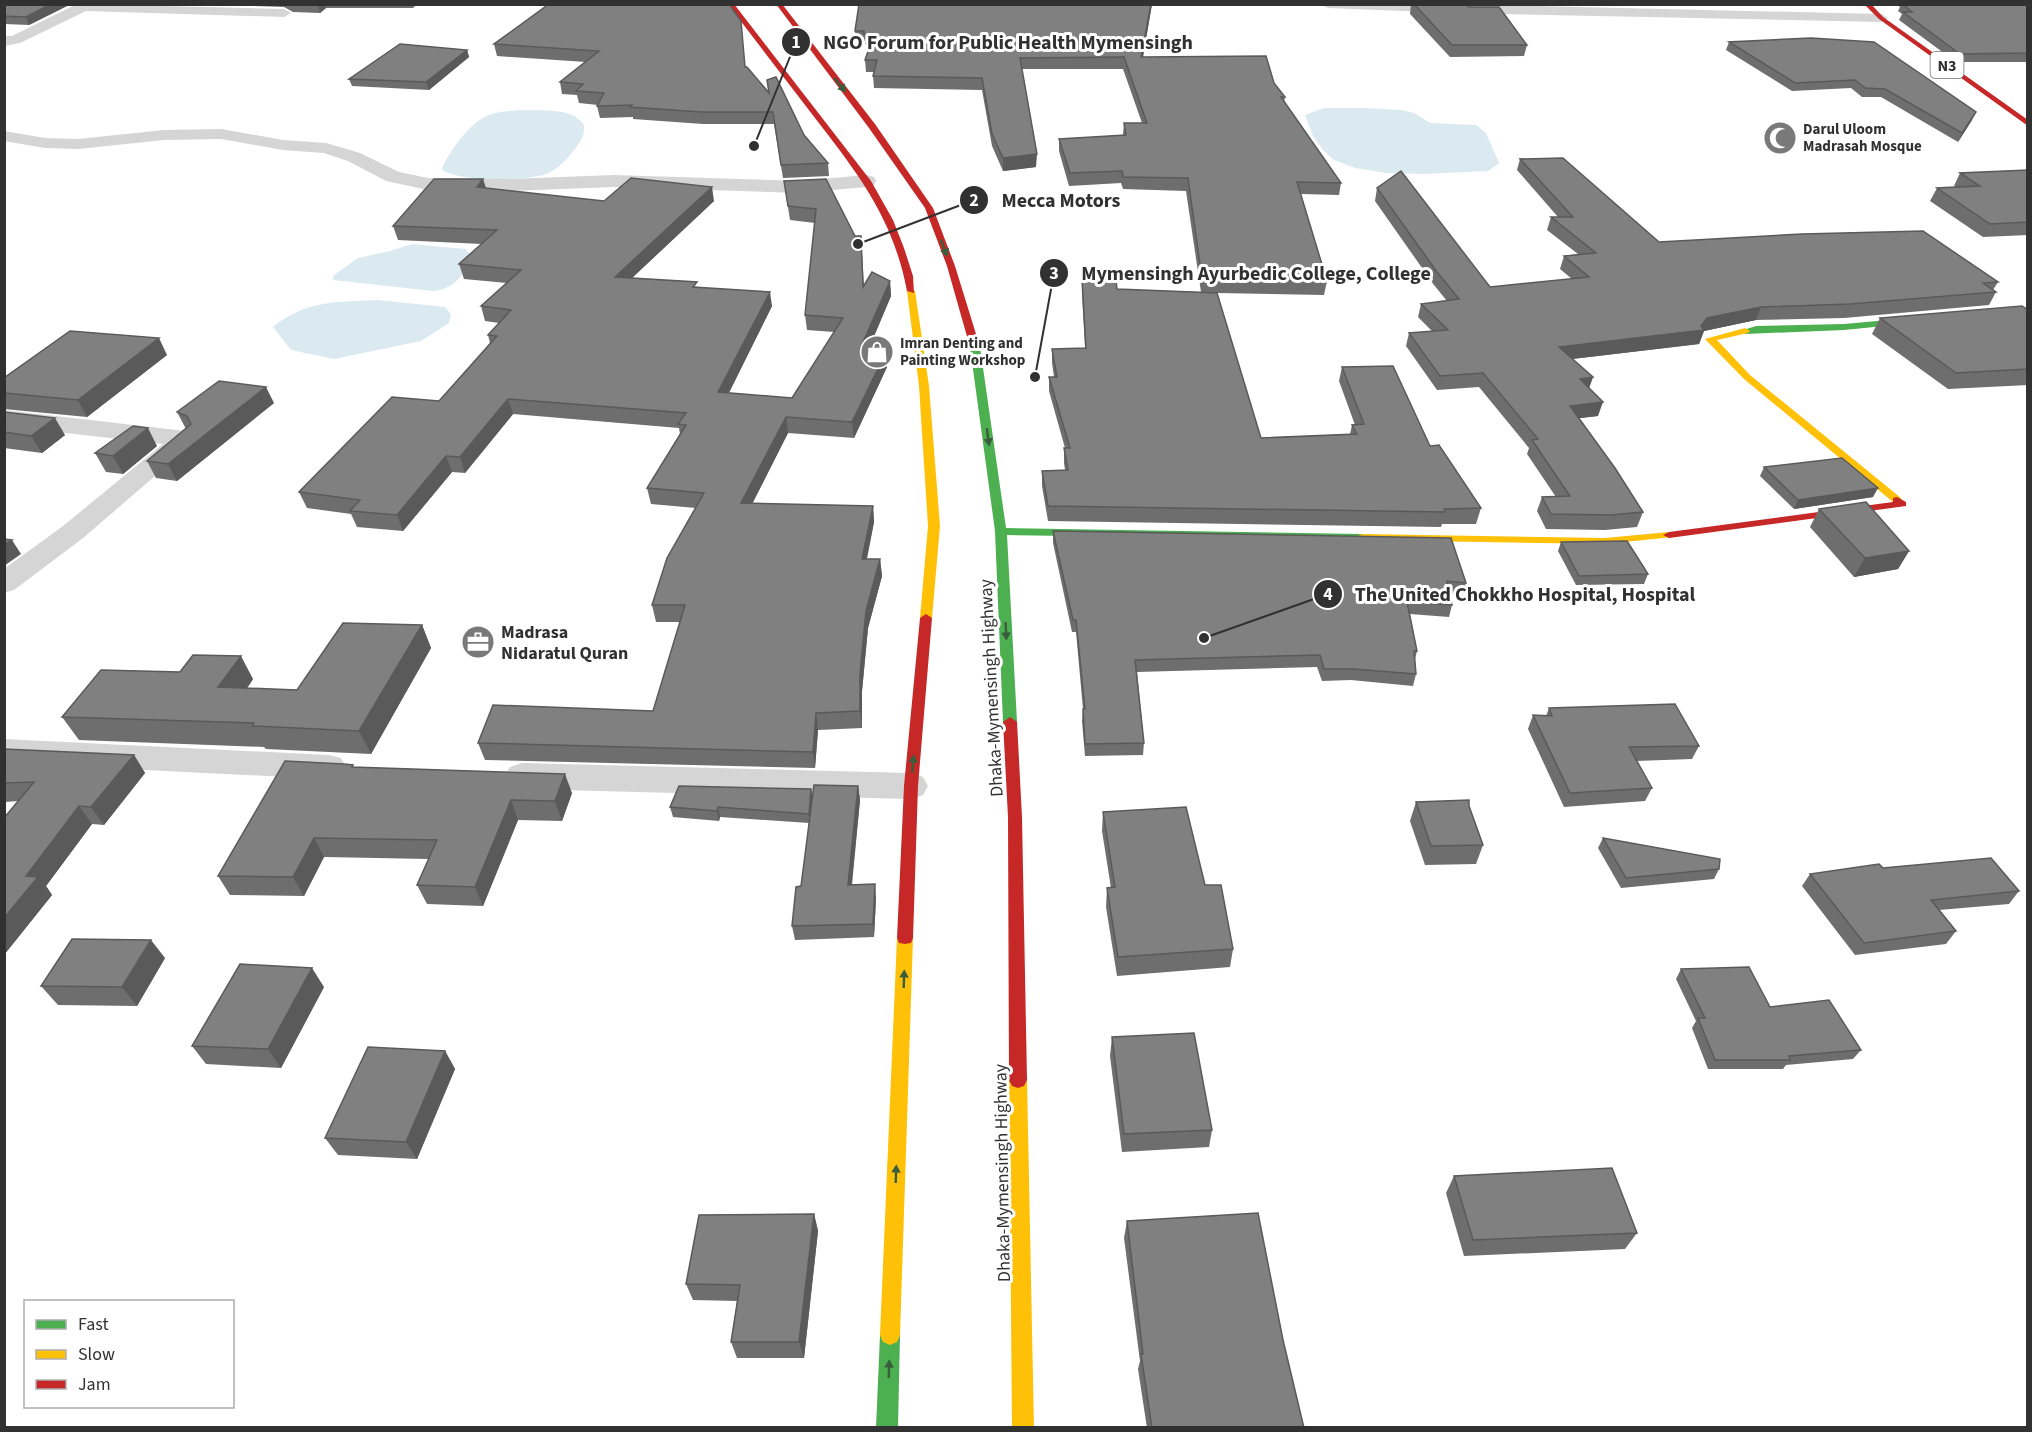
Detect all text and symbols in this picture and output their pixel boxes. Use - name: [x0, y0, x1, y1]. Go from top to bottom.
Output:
- callout: NGO Forum for Public Health Mymensingh: [781, 23, 1205, 61]
- text: NGO Forum for Public Health Mymensingh: [823, 29, 1193, 57]
- text: 1: [791, 30, 801, 55]
- road number: N3: [1930, 52, 1964, 78]
- one-way arrow: [833, 77, 846, 93]
- place label: Darul Uloom Madrasah Mosque: [1803, 119, 1922, 157]
- mosque icon: Darul Uloom Madrasah Mosque: [1762, 120, 1798, 156]
- callout: Mecca Motors: [959, 181, 1132, 219]
- text: Mecca Motors: [1002, 187, 1121, 215]
- text: 2: [969, 188, 979, 213]
- one-way arrow: [940, 239, 950, 257]
- callout: Mymensingh Ayurbedic College, College: [1039, 254, 1442, 292]
- text: Mymensingh Ayurbedic College, College: [1081, 260, 1431, 288]
- text: 3: [1049, 261, 1059, 286]
- place label: Imran Denting and Painting Workshop: [900, 333, 1026, 371]
- shop icon: Imran Denting and Painting Workshop: [859, 334, 895, 370]
- one-way arrow: [984, 428, 993, 447]
- callout: The United Chokkho Hospital, Hospital: [1313, 575, 1707, 613]
- street label: Dhaka-Mymensingh Highway: [973, 578, 1010, 798]
- text: The United Chokkho Hospital, Hospital: [1355, 581, 1696, 609]
- text: 4: [1323, 582, 1333, 607]
- place label: Madrasa Nidaratul Quran: [501, 620, 628, 666]
- one-way arrow: [1001, 622, 1010, 641]
- office icon: Madrasa Nidaratul Quran: [460, 624, 496, 660]
- one-way arrow: [908, 754, 918, 773]
- one-way arrow: [899, 970, 908, 989]
- street label: Dhaka-Mymensingh Highway: [988, 1063, 1017, 1282]
- one-way arrow: [892, 1165, 901, 1184]
- legend: [24, 1300, 234, 1408]
- text: Fast: [78, 1312, 109, 1337]
- text: Slow: [78, 1342, 115, 1367]
- one-way arrow: [885, 1360, 894, 1379]
- text: Jam: [78, 1372, 111, 1397]

